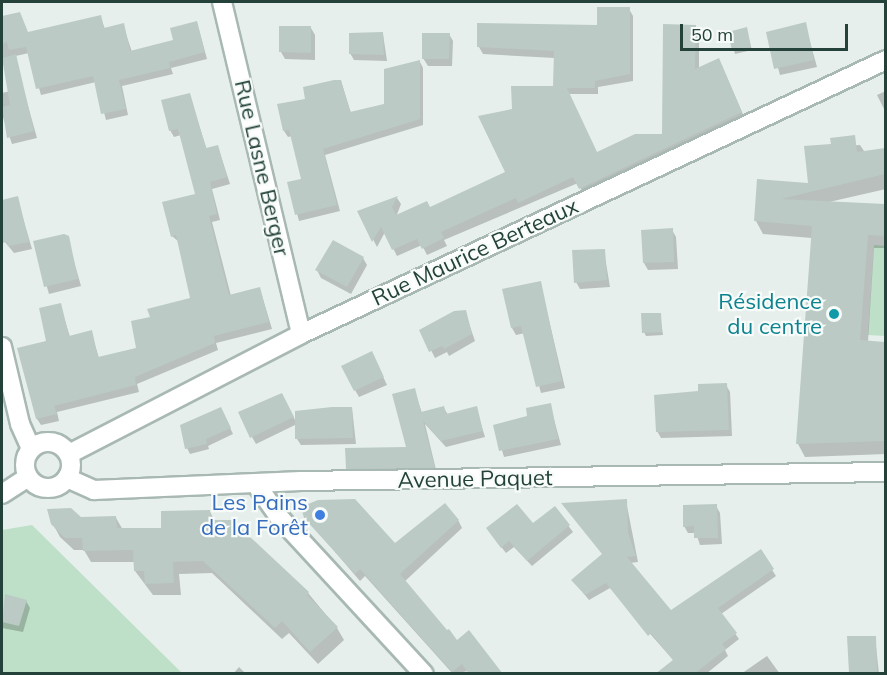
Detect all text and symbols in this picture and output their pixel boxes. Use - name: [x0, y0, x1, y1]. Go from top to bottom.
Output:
- scale bar: [683, 12, 851, 50]
- text: 50 m: [691, 23, 733, 46]
- street label: Rue Lasne Berger: [229, 77, 295, 259]
- street label: Rue Maurice Berteaux: [368, 193, 582, 311]
- place label: Résidence du centre: [718, 288, 822, 340]
- marker: Résidence du centre: [827, 307, 841, 321]
- street label: Avenue Paquet: [397, 464, 553, 494]
- place label: Les Pains de la Forêt: [201, 489, 308, 540]
- marker: Les Pains de la Forêt: [313, 508, 327, 522]

